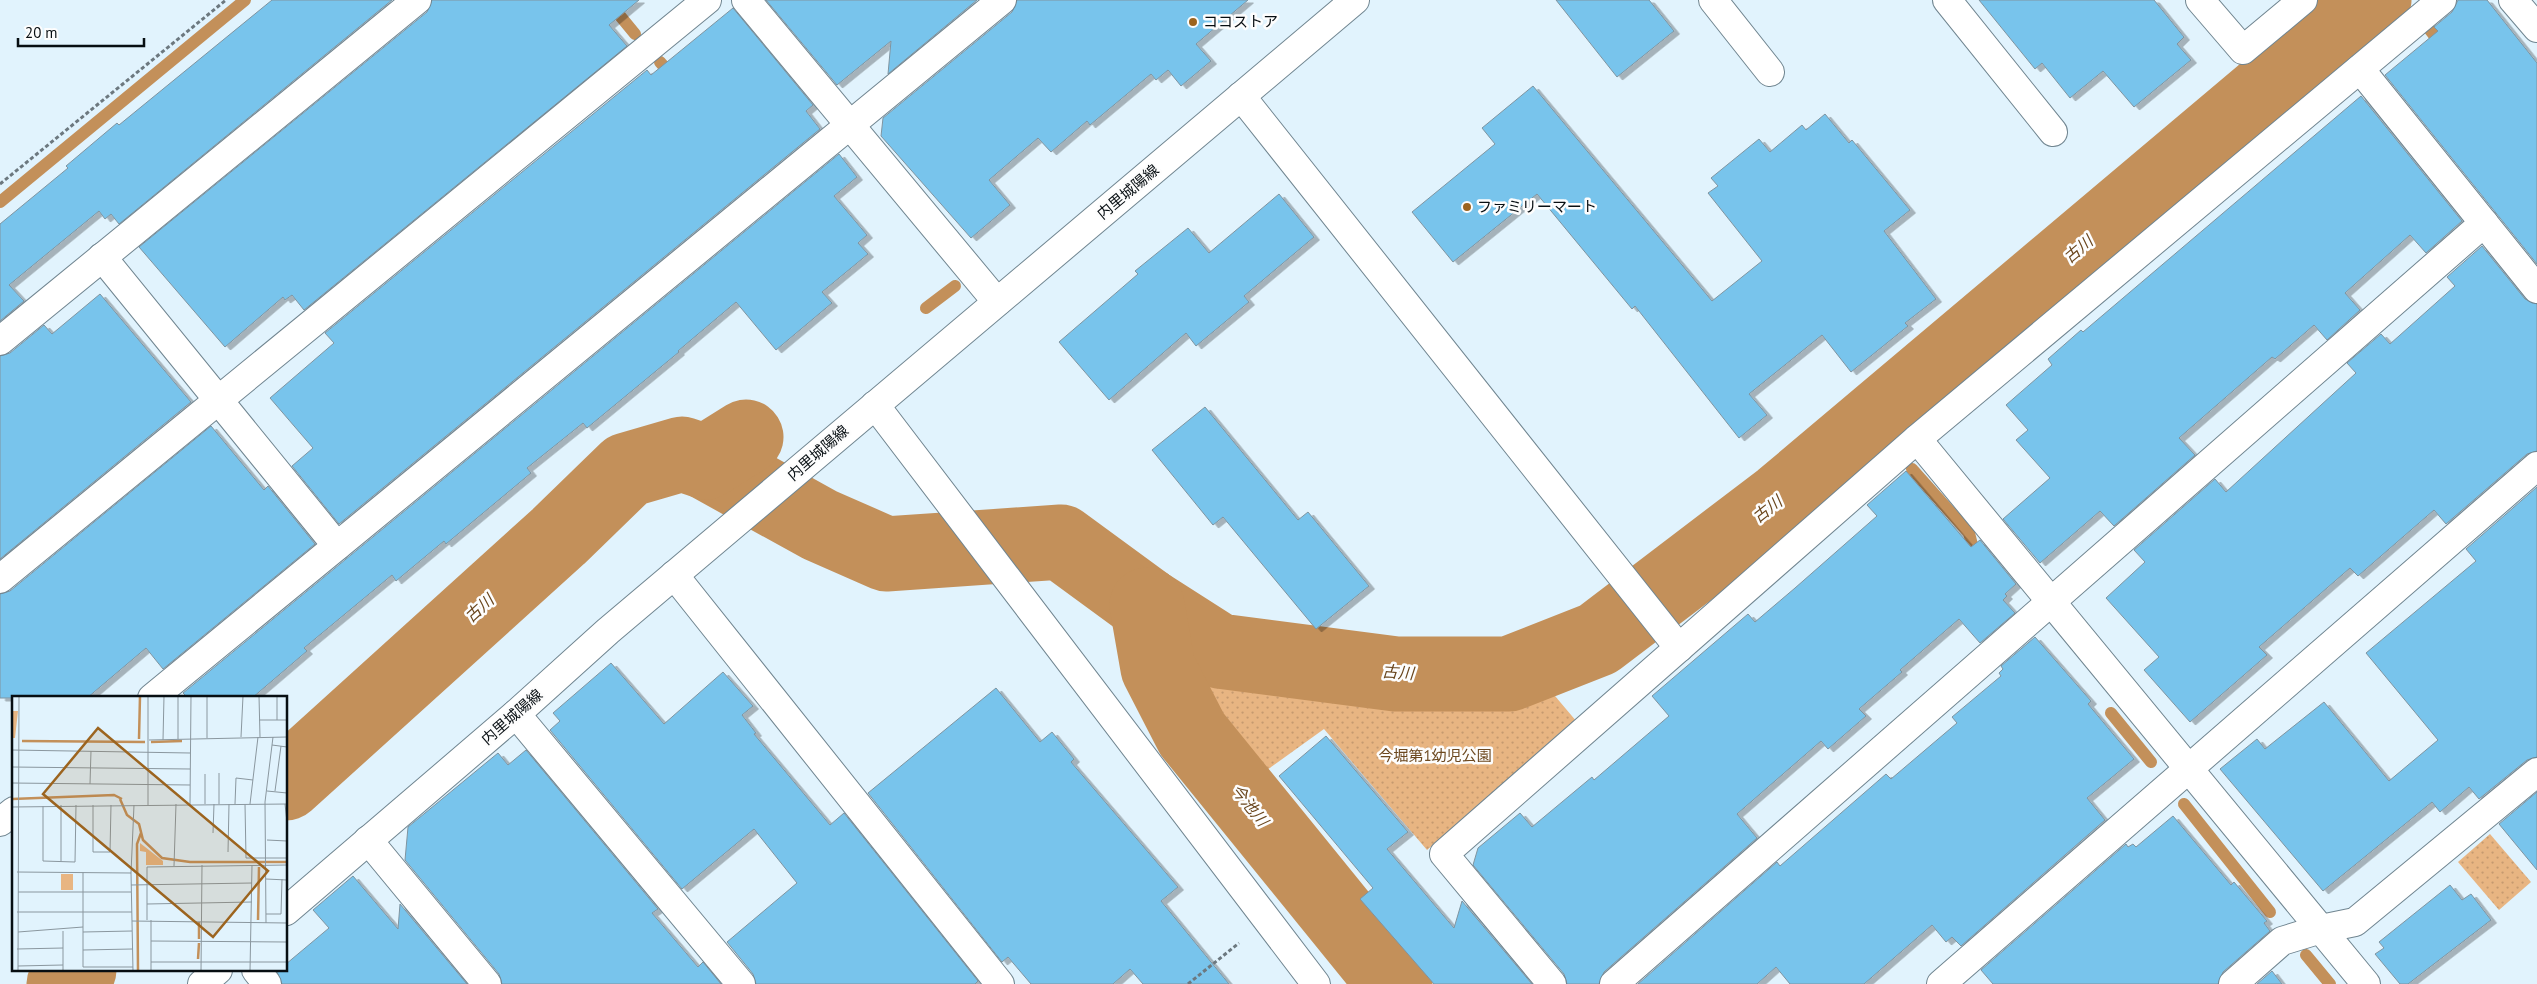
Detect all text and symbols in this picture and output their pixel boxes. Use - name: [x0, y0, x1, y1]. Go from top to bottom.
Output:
- place label: ココストア: [1203, 12, 1278, 31]
- scale bar: [18, 15, 144, 47]
- marker: ココストア: [1187, 16, 1199, 28]
- text: 20 m: [25, 23, 58, 42]
- street label: 内里城陽線: [1093, 160, 1163, 223]
- place label: ファミリーマート: [1477, 197, 1597, 216]
- marker: ファミリーマート: [1461, 201, 1473, 213]
- water label: 古川: [2059, 230, 2098, 267]
- street label: 内里城陽線: [783, 421, 852, 484]
- water label: 古川: [1748, 490, 1787, 527]
- water label: 古川: [460, 589, 499, 626]
- water label: 古川: [1381, 661, 1417, 683]
- street label: 内里城陽線: [477, 685, 546, 748]
- inset map: [12, 696, 288, 972]
- park label: 今堀第1幼児公園: [1378, 746, 1492, 765]
- water label: 今池川: [1227, 780, 1274, 831]

